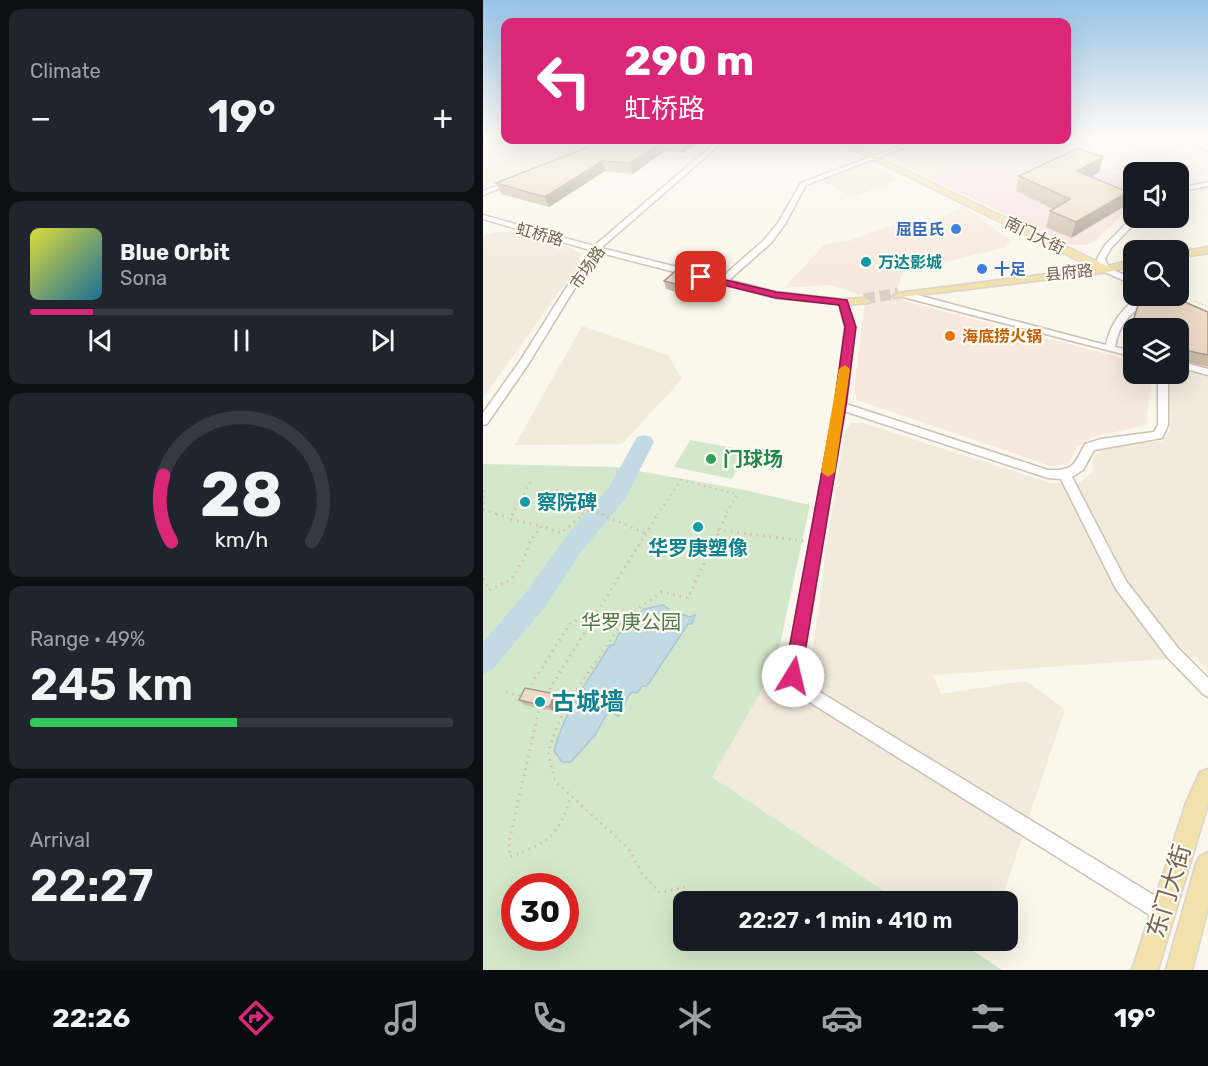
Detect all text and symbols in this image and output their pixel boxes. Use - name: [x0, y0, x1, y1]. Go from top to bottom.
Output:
- text: 290 m: [624, 36, 754, 86]
- icon: left: [525, 42, 603, 120]
- text: Climate: [30, 59, 101, 83]
- text: 19°: [208, 90, 276, 143]
- text: 虹桥路: [624, 93, 705, 125]
- text: −: [30, 98, 51, 137]
- text: +: [432, 98, 453, 137]
- map controls: [1123, 162, 1189, 384]
- button: sound: [1123, 162, 1189, 228]
- street label: 南门大街: [1002, 213, 1068, 258]
- street label: 虹桥路: [514, 219, 566, 250]
- place label: 屈臣氏: [896, 220, 944, 239]
- marker: 屈臣氏: [949, 222, 963, 236]
- text: Blue Orbit: [120, 239, 230, 266]
- button: search: [1123, 240, 1189, 306]
- street label: 市场路: [566, 242, 609, 292]
- pin: [675, 251, 726, 302]
- place label: 万达影城: [878, 253, 942, 272]
- marker: 万达影城: [859, 255, 873, 269]
- icon: arrive: [684, 260, 717, 293]
- place label: 十足: [994, 260, 1026, 279]
- street label: 县府路: [1044, 261, 1094, 284]
- marker: 十足: [975, 262, 989, 276]
- text: Sona: [120, 266, 167, 290]
- button: layers: [1123, 318, 1189, 384]
- icon: previous: [84, 324, 117, 357]
- icon: pause: [225, 324, 258, 357]
- icon: next: [366, 324, 399, 357]
- place label: 海底捞火锅: [962, 327, 1042, 346]
- marker: 海底捞火锅: [943, 329, 957, 343]
- place label: 门球场: [723, 447, 783, 471]
- marker: 门球场: [704, 452, 718, 466]
- text: 28: [200, 458, 283, 532]
- place label: 察院碑: [537, 490, 597, 514]
- marker: 察院碑: [518, 495, 532, 509]
- marker: 华罗庚塑像: [691, 520, 705, 534]
- text: km/h: [215, 527, 268, 552]
- place label: 华罗庚塑像: [648, 536, 748, 560]
- park label: 华罗庚公园: [581, 610, 681, 634]
- text: Range · 49%: [30, 627, 145, 651]
- position arrow: [761, 644, 825, 708]
- text: 245 km: [30, 658, 193, 711]
- place label: 古城墙: [552, 688, 624, 716]
- marker: 古城墙: [533, 695, 547, 709]
- text: Arrival: [30, 828, 90, 852]
- street label: 东门大街: [1142, 841, 1196, 941]
- text: 22:27: [30, 859, 153, 912]
- speed limit sign: 30: [501, 873, 579, 951]
- text: 22:27 · 1 min · 410 m: [739, 907, 952, 934]
- icon: directions: [235, 997, 277, 1039]
- icon: music: [381, 997, 423, 1039]
- icon: phone: [528, 997, 570, 1039]
- icon: climate: [674, 997, 716, 1039]
- icon: car: [821, 997, 863, 1039]
- icon: filters: [967, 997, 1009, 1039]
- text: 22:26: [52, 1002, 130, 1034]
- text: 19°: [1114, 1002, 1156, 1034]

